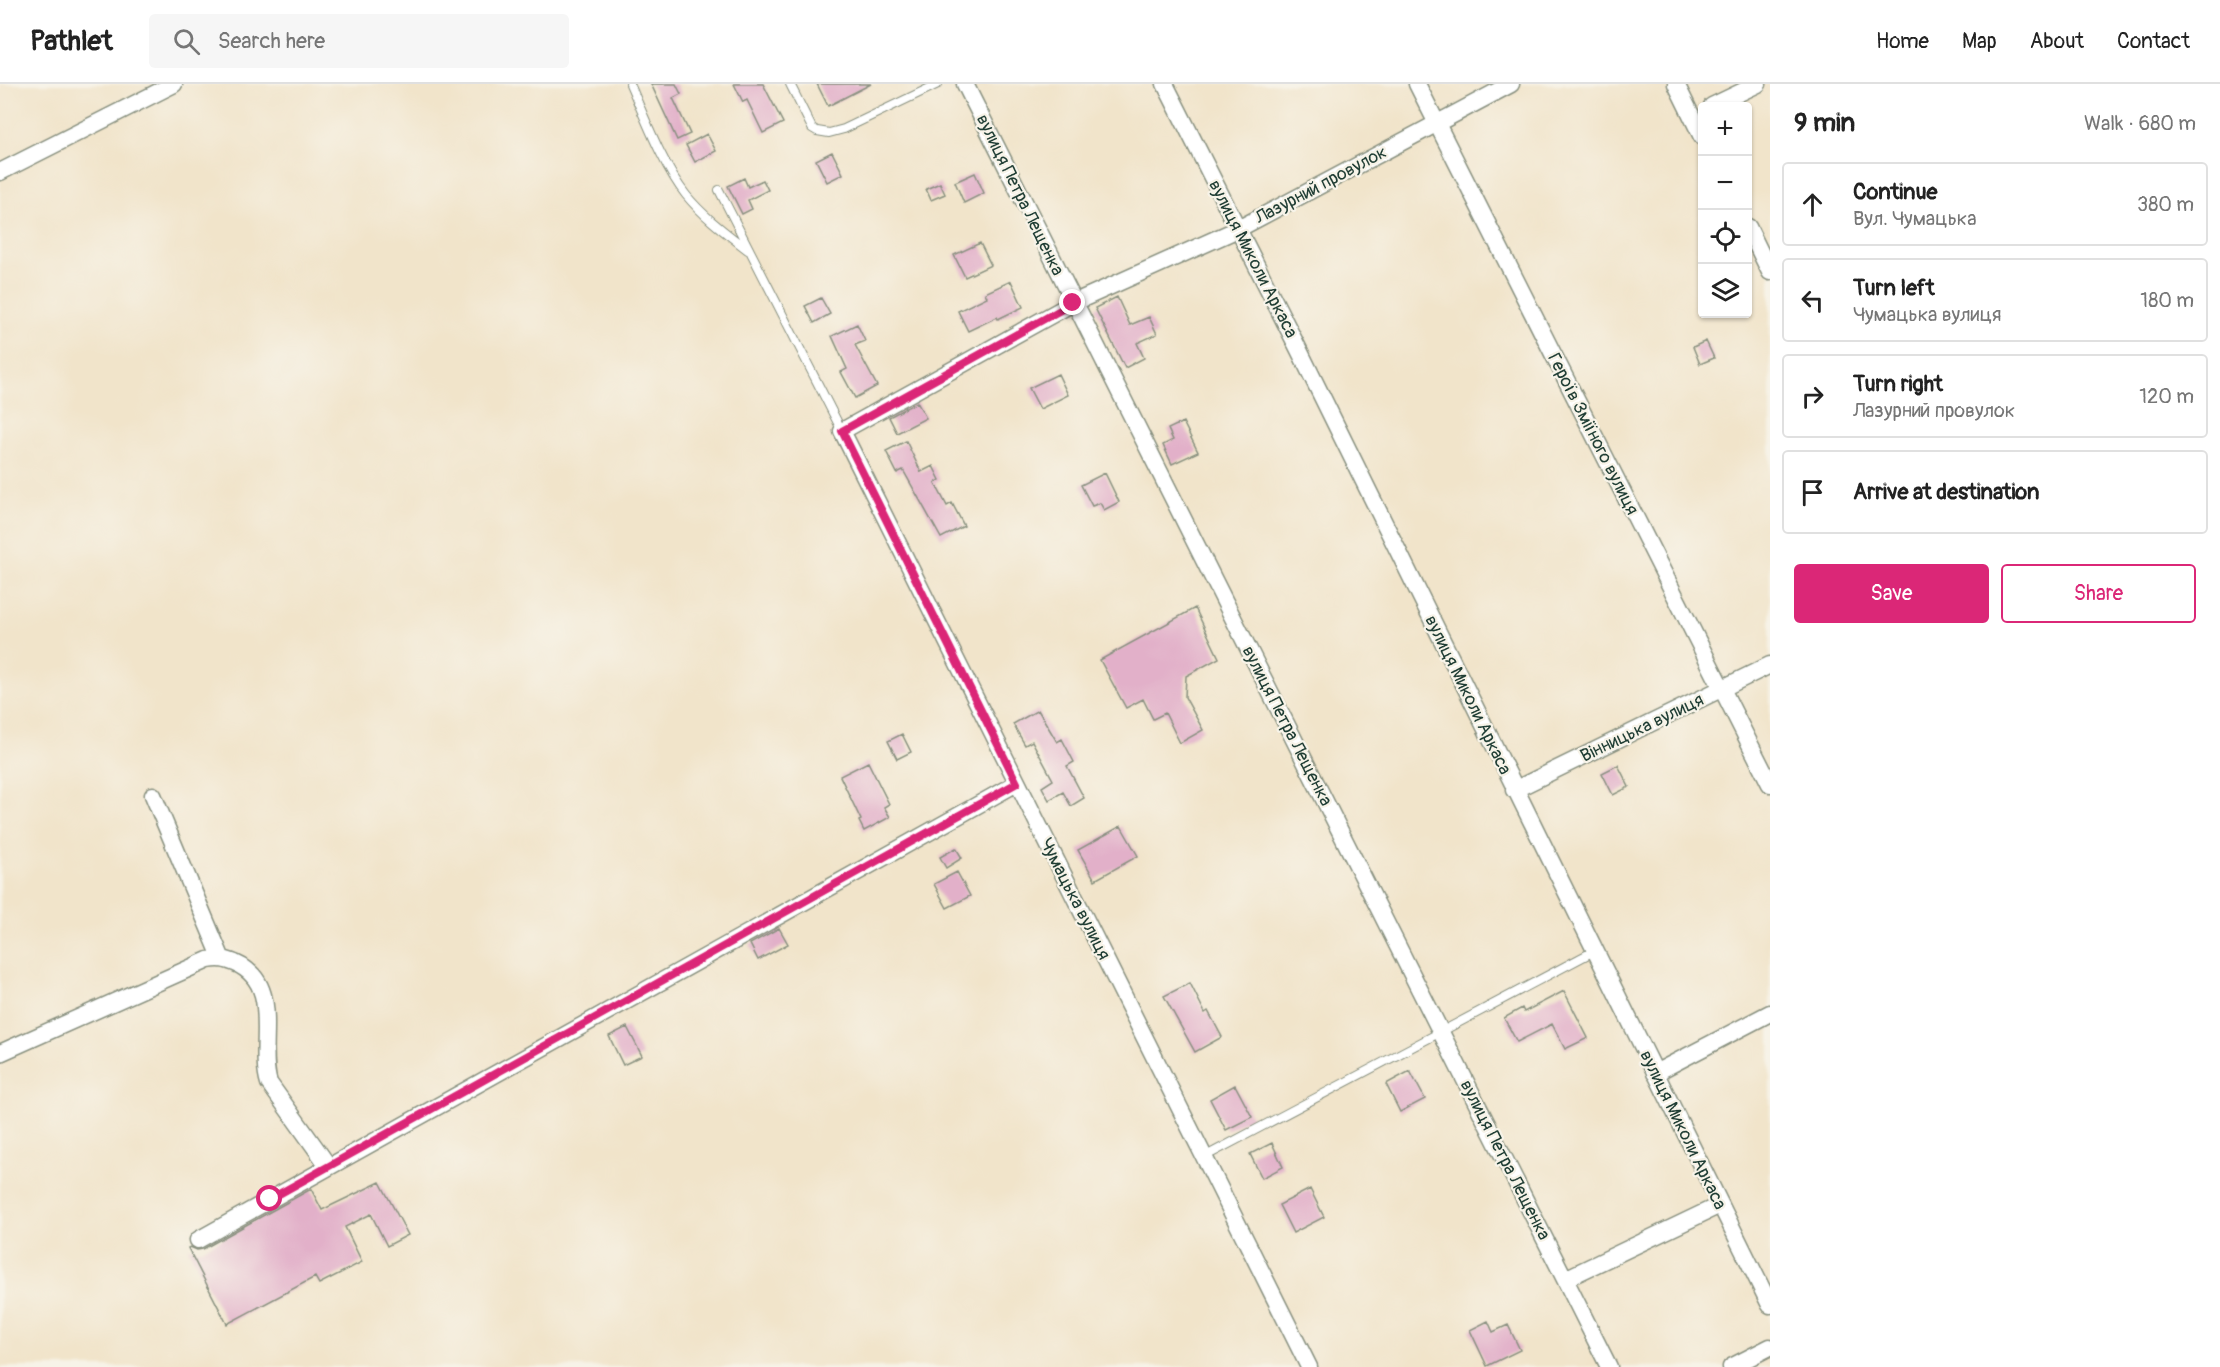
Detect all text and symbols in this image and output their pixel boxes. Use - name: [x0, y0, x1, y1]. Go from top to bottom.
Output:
- search box: [149, 14, 569, 68]
- text: Pathlet: [30, 24, 113, 59]
- icon: search: [170, 25, 203, 58]
- text: Search here: [218, 27, 325, 55]
- text: Home: [1876, 28, 1929, 55]
- text: Map: [1962, 28, 1997, 55]
- text: About: [2030, 28, 2084, 55]
- text: Contact: [2117, 28, 2190, 55]
- map controls: [1698, 102, 1752, 318]
- button: +: [1698, 102, 1752, 156]
- text: 9 min: [1794, 107, 1855, 139]
- street label: вулиця Петра Лещенка: [971, 110, 1069, 280]
- text: Walk · 680 m: [2084, 111, 2196, 136]
- street label: Лазурний провулок: [1250, 141, 1391, 230]
- button: −: [1698, 156, 1752, 210]
- street label: вулиця Миколи Аркаса: [1203, 176, 1303, 342]
- text: Continue: [1853, 178, 1937, 206]
- icon: ahead: [1796, 188, 1829, 221]
- text: 380 m: [2137, 192, 2194, 217]
- text: Вул. Чумацька: [1853, 206, 1976, 231]
- button: locate: [1698, 210, 1752, 264]
- button: layers: [1698, 264, 1752, 318]
- text: Turn left: [1853, 274, 1935, 302]
- icon: left: [1796, 284, 1829, 317]
- text: 180 m: [2140, 288, 2194, 313]
- route end: [1059, 289, 1085, 315]
- text: Чумацька вулиця: [1853, 302, 2001, 327]
- street label: Героїв Зміїного вулиця: [1542, 349, 1644, 519]
- text: Turn right: [1853, 370, 1943, 398]
- icon: right: [1796, 380, 1829, 413]
- text: 120 m: [2139, 384, 2194, 409]
- text: Лазурний провулок: [1853, 398, 2015, 423]
- icon: arrive: [1796, 476, 1829, 509]
- text: Arrive at destination: [1853, 478, 2039, 506]
- button: Save: [1794, 564, 1989, 623]
- button: Share: [2001, 564, 2196, 623]
- street label: вулиця Миколи Аркаса: [1419, 612, 1517, 778]
- street label: вулиця Петра Лещенка: [1237, 642, 1337, 810]
- street label: Вінницька вулиця: [1577, 688, 1707, 768]
- street label: Чумацька вулиця: [1034, 834, 1116, 964]
- street label: вулиця Миколи Аркаса: [1634, 1047, 1732, 1213]
- street label: вулиця Петра Лещенка: [1455, 1076, 1555, 1244]
- route start: [256, 1185, 282, 1211]

